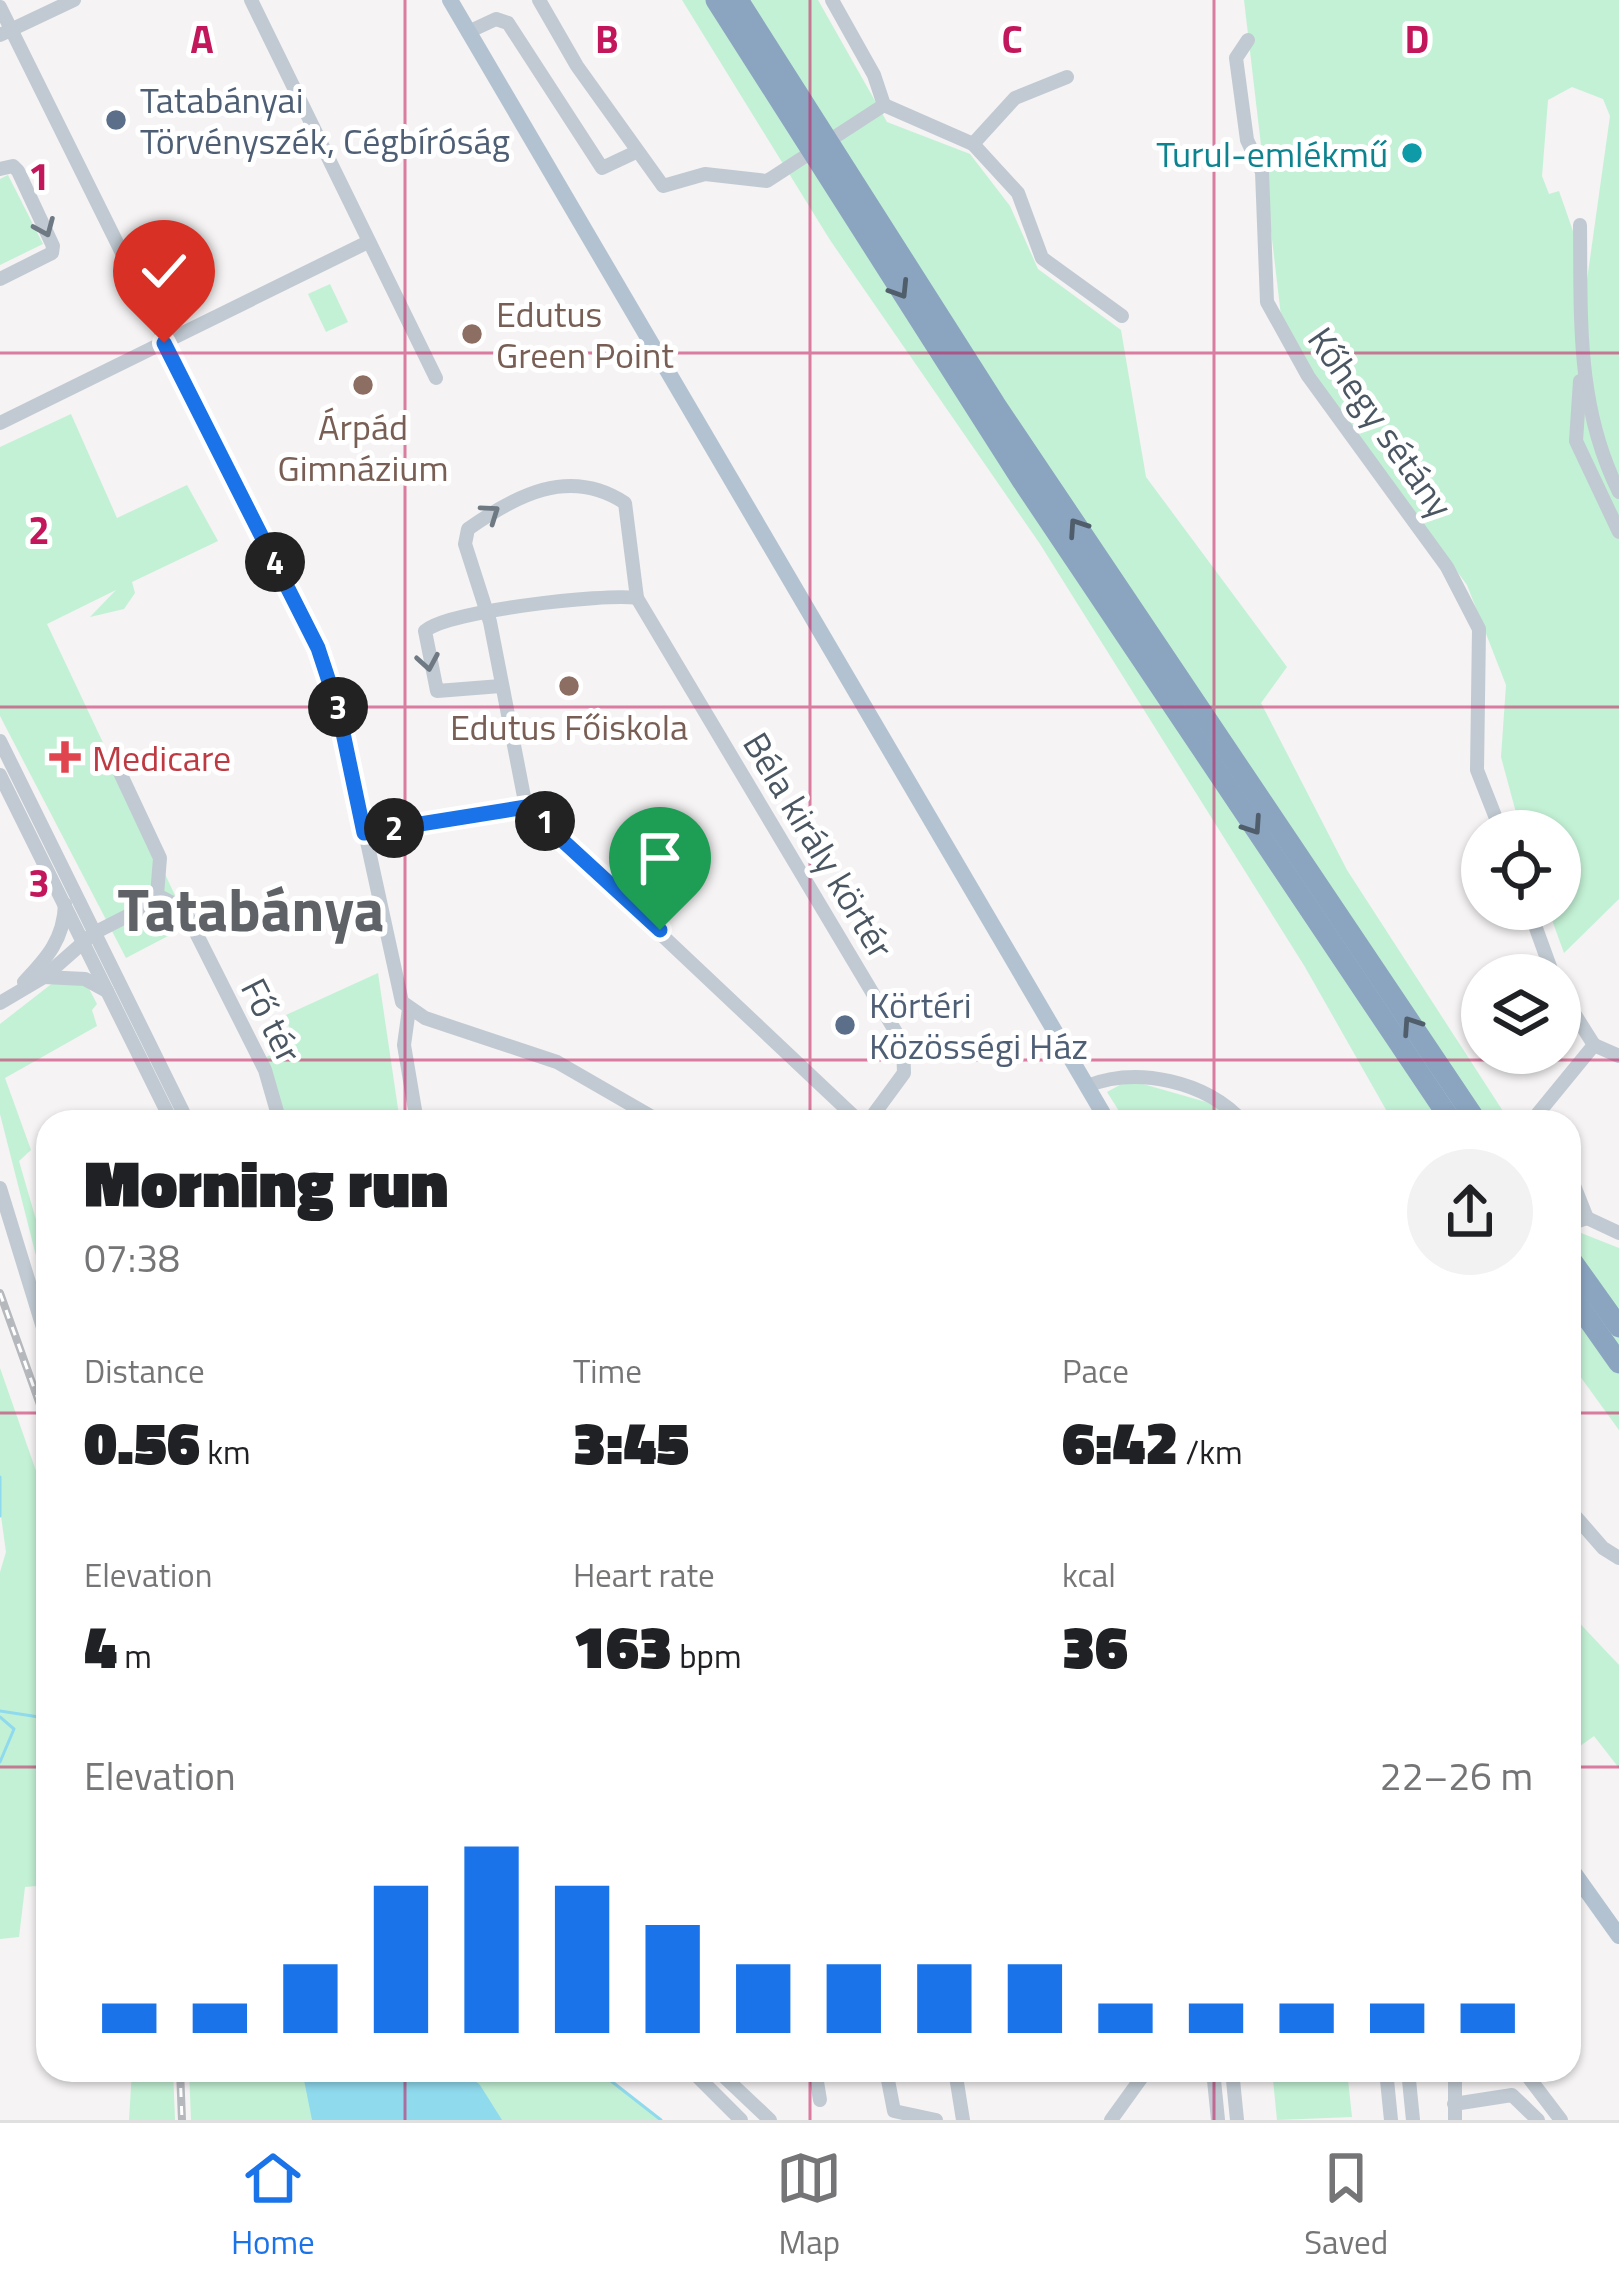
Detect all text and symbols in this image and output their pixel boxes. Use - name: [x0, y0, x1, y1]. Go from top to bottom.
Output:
- text: A: [190, 9, 214, 68]
- text: B: [595, 9, 619, 68]
- text: C: [1001, 9, 1023, 68]
- text: D: [1405, 9, 1429, 68]
- place label: Tatabányai Törvényszék, Cégbíróság: [140, 72, 510, 168]
- marker: Tatabányai Törvényszék, Cégbíróság: [103, 107, 129, 133]
- place label: Turul-emlékmű: [1156, 126, 1388, 181]
- marker: Turul-emlékmű: [1399, 140, 1425, 166]
- text: 1: [28, 146, 50, 205]
- one-way arrow: [31, 217, 55, 238]
- pin: [113, 220, 215, 343]
- icon: check: [131, 238, 197, 304]
- one-way arrow: [886, 277, 908, 299]
- place label: Edutus Green Point: [496, 286, 674, 382]
- street label: Kőhegy sétány: [1295, 315, 1467, 529]
- marker: Edutus Green Point: [459, 321, 485, 347]
- marker: Árpád Gimnázium: [350, 372, 376, 398]
- place label: Árpád Gimnázium: [277, 399, 449, 495]
- text: 2: [28, 500, 50, 559]
- one-way arrow: [478, 505, 500, 527]
- one-way arrow: [1069, 518, 1091, 540]
- pin: 4: [245, 532, 305, 592]
- text: 4: [266, 537, 284, 587]
- one-way arrow: [414, 651, 440, 671]
- marker: Edutus Főiskola: [556, 673, 582, 699]
- pin: 3: [308, 677, 368, 737]
- text: 3: [329, 682, 347, 732]
- place label: Edutus Főiskola: [450, 699, 688, 754]
- street label: Béla király körtér: [730, 721, 908, 969]
- place label: Medicare: [92, 730, 231, 785]
- marker: Medicare: [49, 741, 81, 773]
- pin: 1: [515, 791, 575, 851]
- text: 1: [536, 796, 554, 846]
- pin: 2: [364, 798, 424, 858]
- text: 2: [385, 803, 403, 853]
- pin: [609, 807, 711, 930]
- map controls: [1461, 810, 1581, 1074]
- button: locate: [1461, 810, 1581, 930]
- one-way arrow: [1238, 813, 1260, 835]
- icon: arrive: [627, 825, 693, 891]
- text: 3: [28, 853, 50, 912]
- district label: Tatabánya: [118, 863, 384, 954]
- button: layers: [1461, 954, 1581, 1074]
- street label: Fő tér: [227, 968, 317, 1072]
- place label: Körtéri Közösségi Ház: [869, 977, 1088, 1073]
- marker: Körtéri Közösségi Ház: [832, 1012, 858, 1038]
- one-way arrow: [1403, 1017, 1425, 1039]
- text: Morning run: [84, 1132, 449, 1233]
- button: share: [1407, 1149, 1533, 1275]
- text: 07:38: [84, 1228, 180, 1287]
- text: Distance: [84, 1346, 205, 1396]
- text: Time: [573, 1346, 642, 1396]
- text: Pace: [1062, 1346, 1129, 1396]
- text: 0.56: [84, 1396, 200, 1487]
- text: 3:45: [573, 1396, 689, 1487]
- text: 6:42: [1062, 1396, 1178, 1487]
- text: km: [200, 1427, 251, 1477]
- text: /km: [1178, 1427, 1243, 1477]
- text: Elevation: [84, 1550, 212, 1600]
- text: Heart rate: [573, 1550, 715, 1600]
- text: kcal: [1062, 1550, 1116, 1600]
- text: 4: [84, 1600, 117, 1691]
- text: 163: [573, 1600, 672, 1691]
- text: 36: [1062, 1600, 1128, 1691]
- text: m: [117, 1631, 152, 1681]
- text: bpm: [672, 1631, 742, 1681]
- text: Elevation: [84, 1746, 236, 1805]
- text: 22–26 m: [1380, 1746, 1533, 1805]
- tab: Home: [231, 2145, 315, 2267]
- tab: Map: [776, 2145, 842, 2267]
- tab: Saved: [1304, 2145, 1388, 2267]

